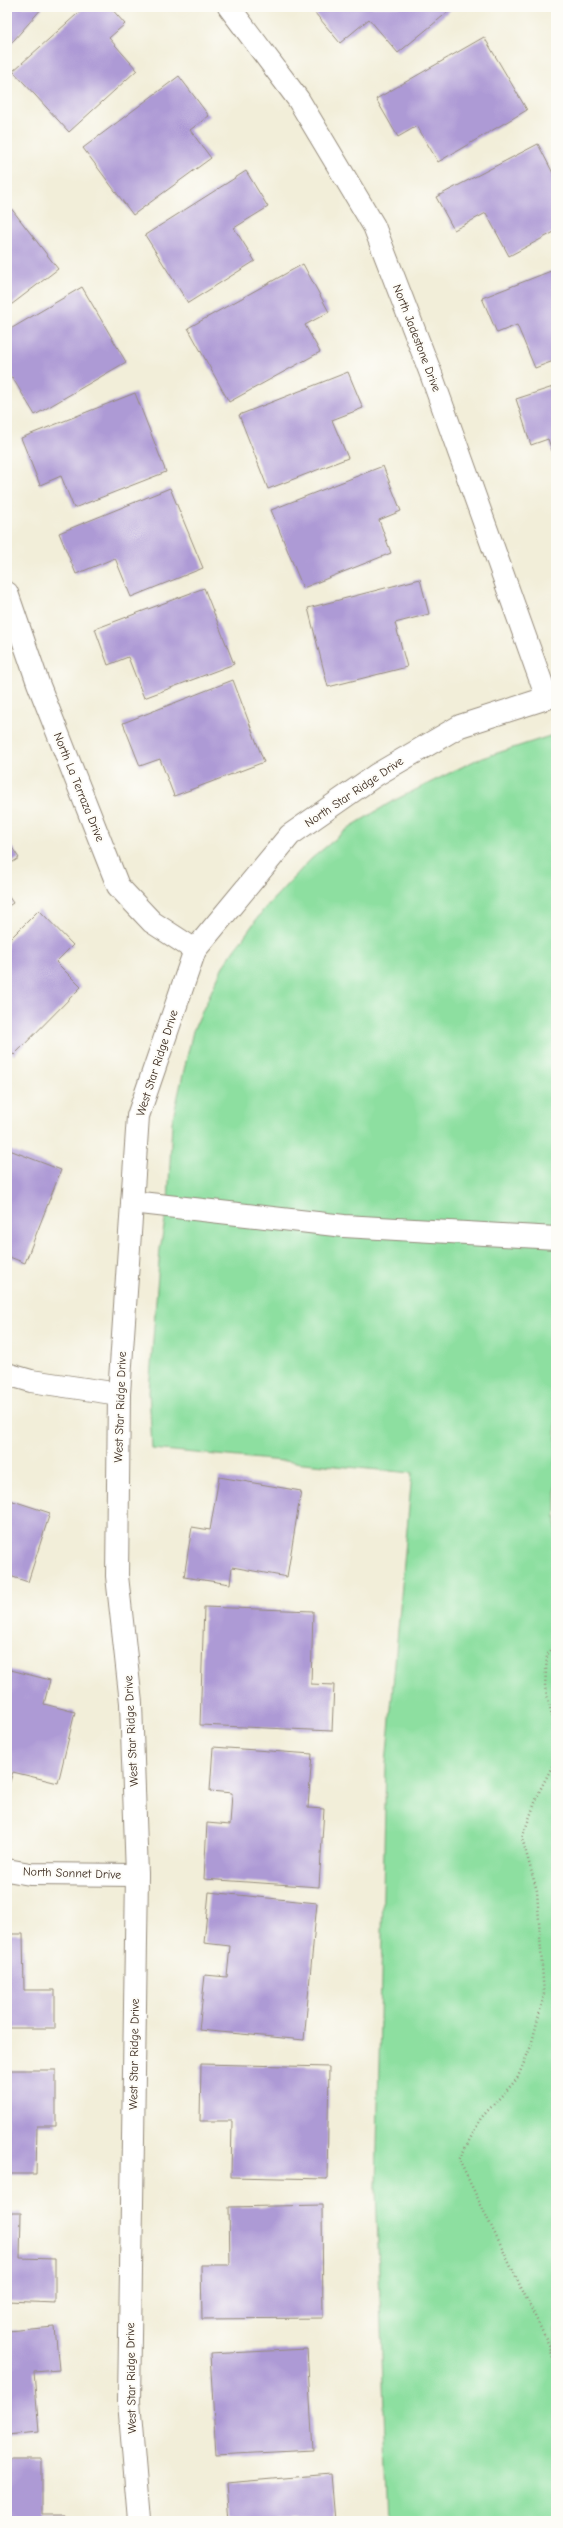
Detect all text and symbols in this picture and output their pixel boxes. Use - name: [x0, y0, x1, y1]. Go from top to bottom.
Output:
- street label: North Jadestone Drive: [390, 282, 444, 394]
- street label: North La Terraza Drive: [51, 730, 107, 844]
- street label: North Star Ridge Drive: [302, 754, 406, 830]
- street label: West Star Ridge Drive: [133, 1008, 181, 1118]
- street label: West Star Ridge Drive: [111, 1351, 129, 1463]
- street label: West Star Ridge Drive: [121, 1675, 141, 1787]
- street label: North Sonnet Drive: [23, 1864, 121, 1882]
- street label: West Star Ridge Drive: [126, 1998, 142, 2110]
- street label: West Star Ridge Drive: [123, 2322, 139, 2434]

